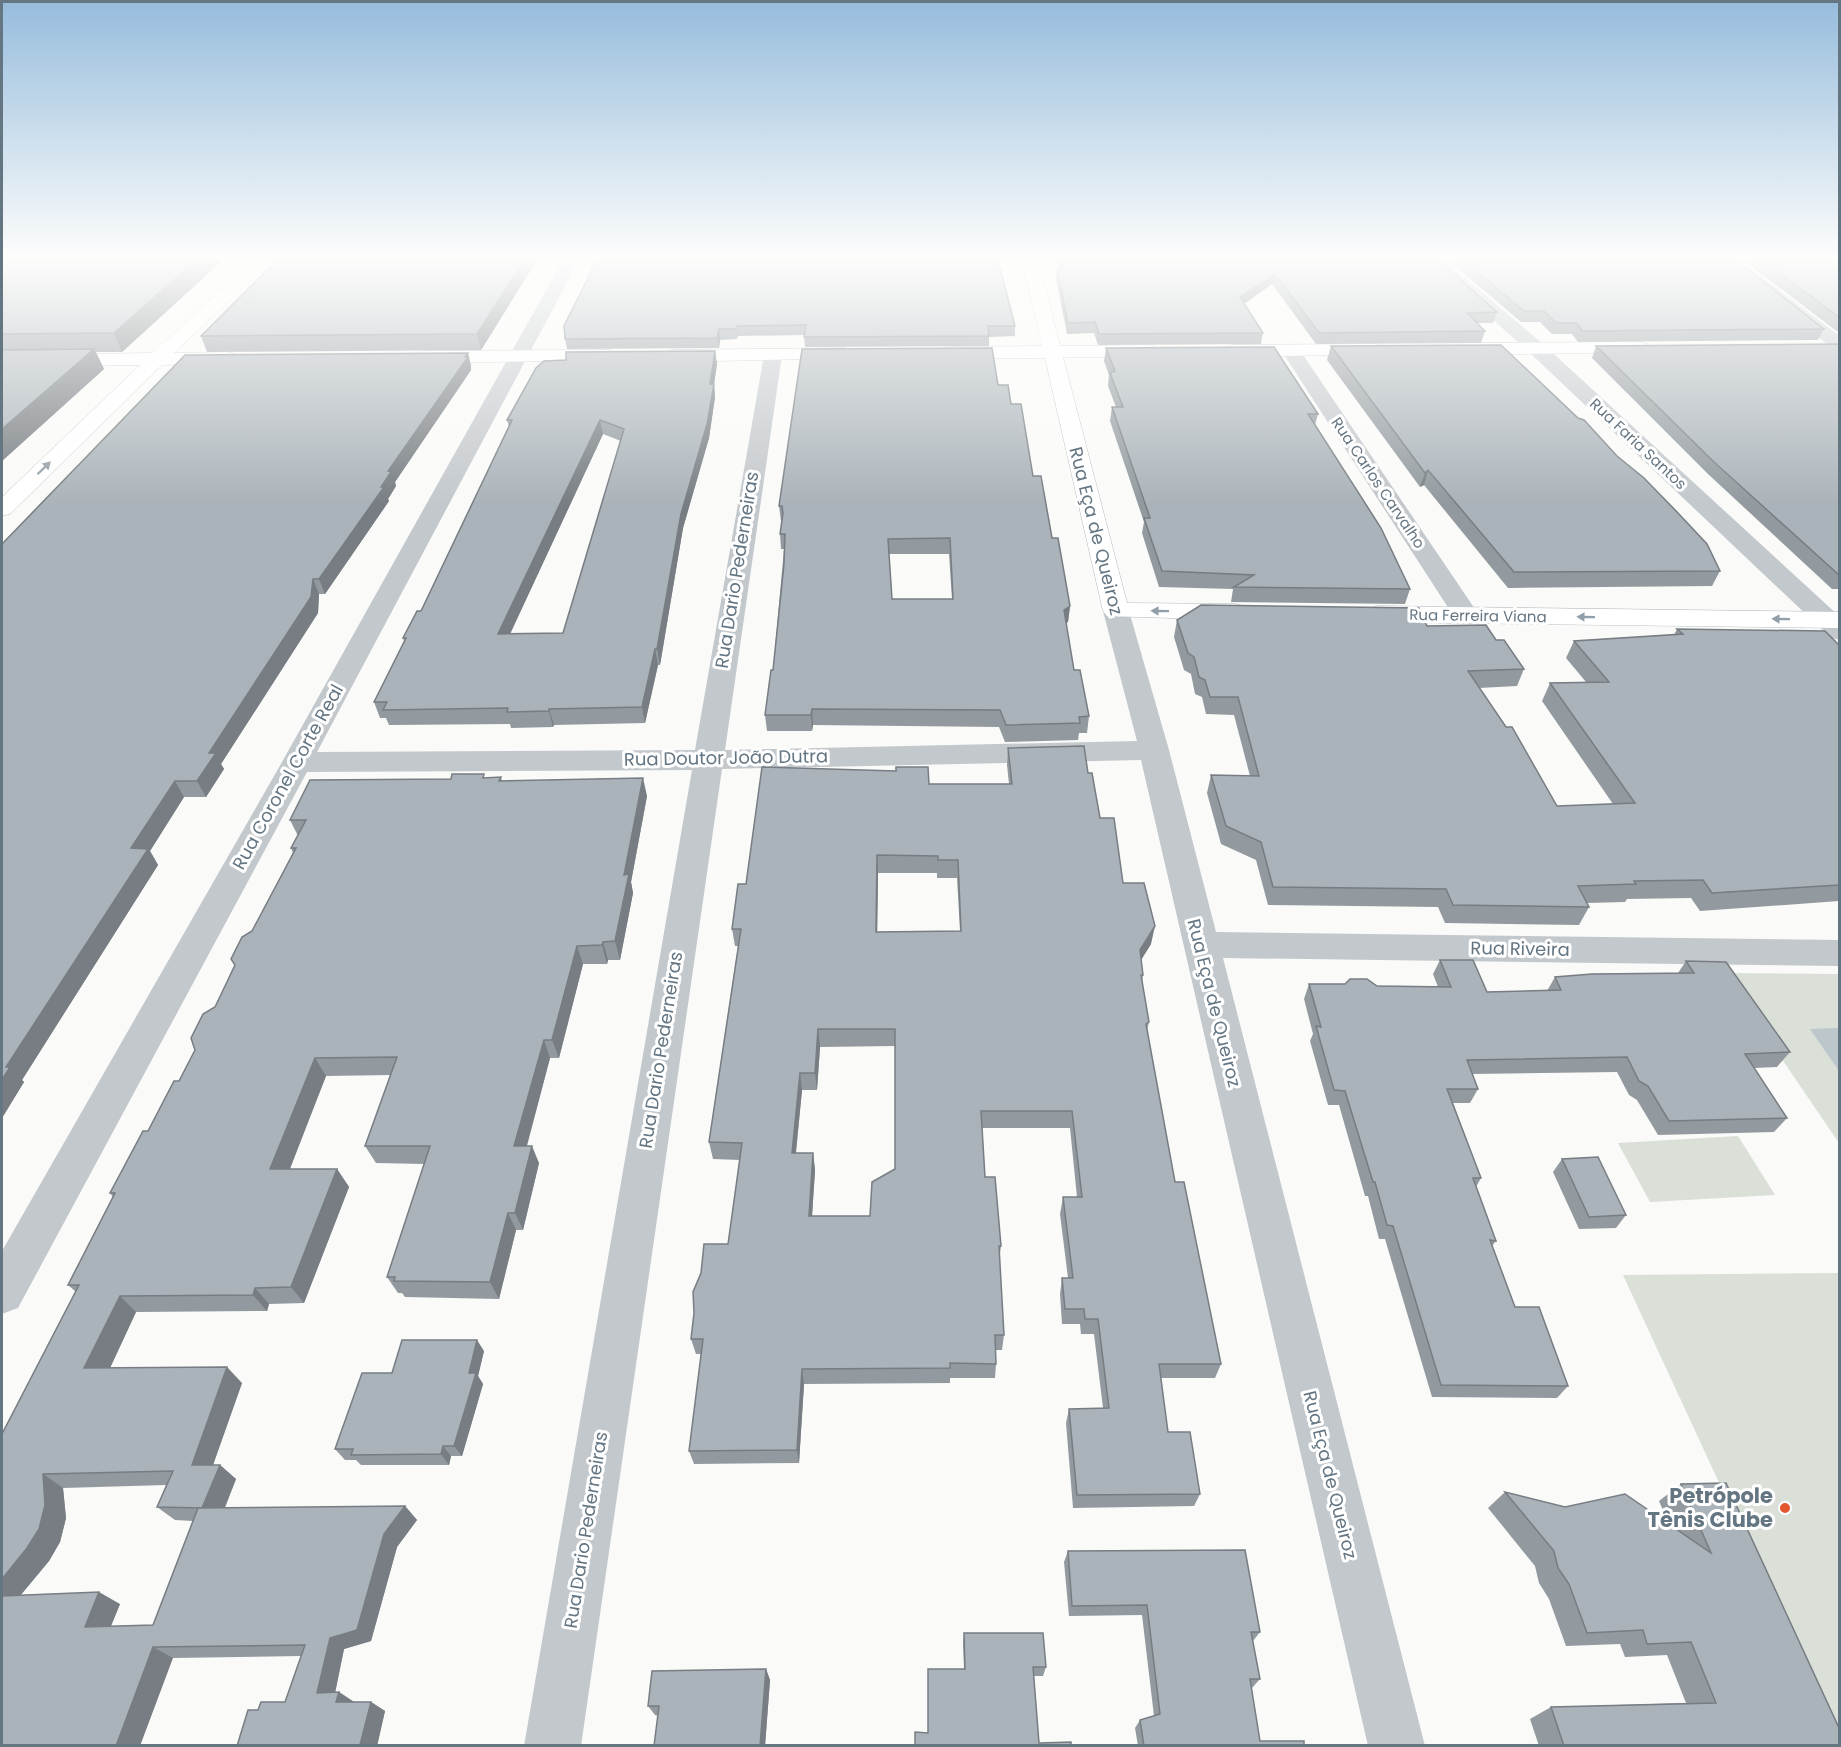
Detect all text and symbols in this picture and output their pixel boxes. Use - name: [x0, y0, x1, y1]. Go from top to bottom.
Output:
- street label: Rua Faria Santos: [1585, 393, 1691, 494]
- street label: Rua Carlos Carvalho: [1327, 413, 1430, 552]
- street label: Rua Eça de Queiroz: [1064, 444, 1129, 618]
- one-way arrow: [36, 461, 51, 475]
- street label: Rua Dario Pederneiras: [709, 470, 764, 670]
- street label: Rua Ferreira Viana: [1409, 604, 1547, 627]
- one-way arrow: [1151, 607, 1170, 616]
- one-way arrow: [1577, 612, 1596, 622]
- one-way arrow: [1772, 614, 1791, 624]
- street label: Rua Coronel Corte Real: [226, 680, 349, 874]
- street label: Rua Doutor João Dutra: [624, 743, 828, 772]
- street label: Rua Eça de Queiroz: [1182, 916, 1247, 1090]
- street label: Rua Riveira: [1470, 935, 1570, 962]
- street label: Rua Dario Pederneiras: [633, 950, 688, 1150]
- street label: Rua Eça de Queiroz: [1298, 1388, 1363, 1562]
- street label: Rua Dario Pederneiras: [558, 1430, 613, 1630]
- place label: Petrópole Tênis Clube: [1648, 1481, 1773, 1534]
- marker: Petrópole Tênis Clube: [1778, 1501, 1792, 1515]

